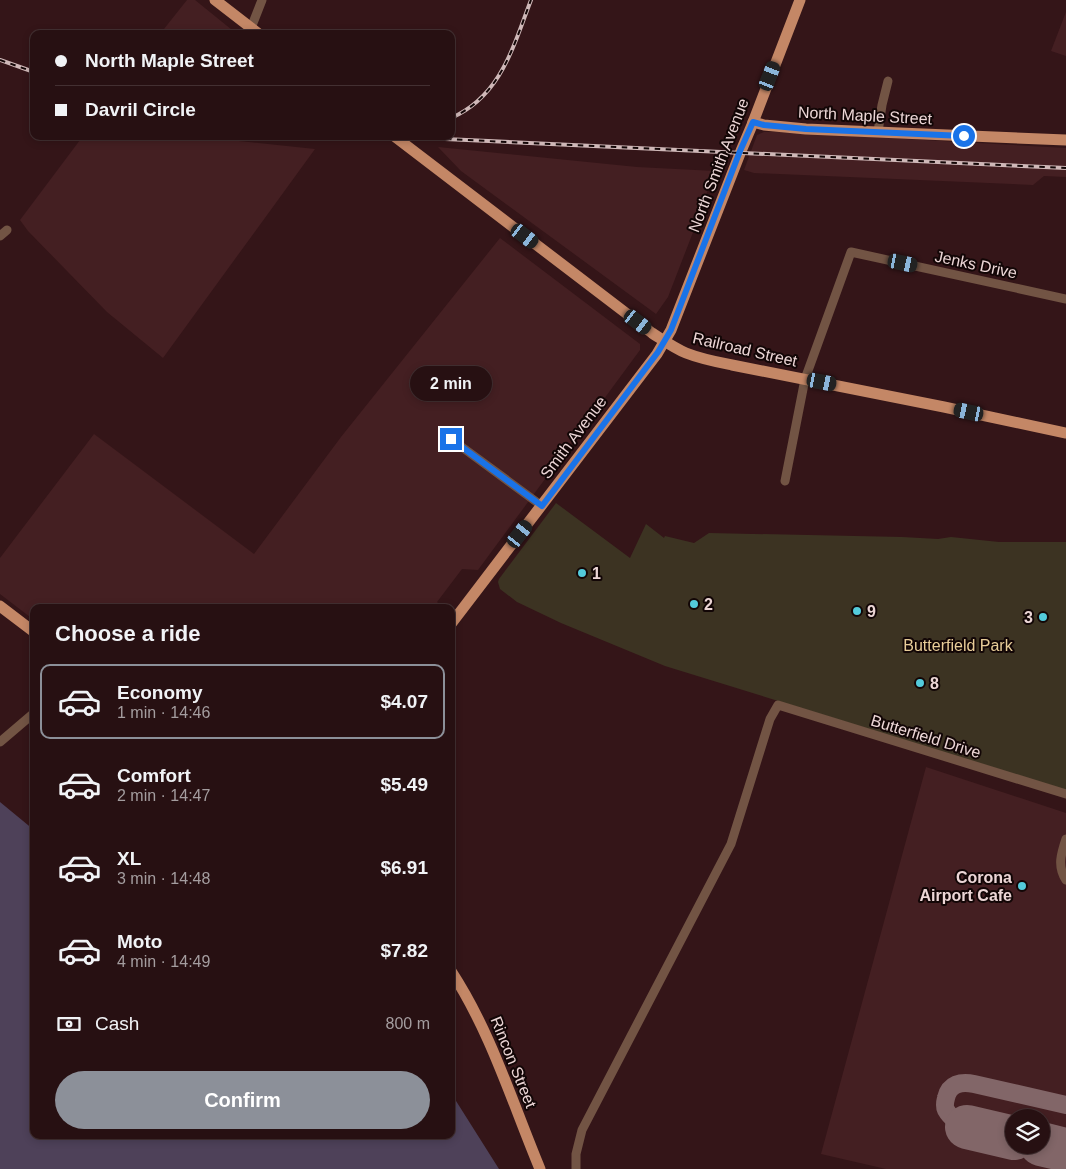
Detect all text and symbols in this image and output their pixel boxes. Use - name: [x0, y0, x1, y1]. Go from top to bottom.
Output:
- text: North Maple Street: [85, 50, 254, 71]
- car: [757, 59, 782, 93]
- street label: North Smith Avenue: [685, 96, 752, 235]
- text: Davril Circle: [85, 99, 196, 120]
- street label: North Maple Street: [797, 103, 933, 128]
- route start: [953, 125, 975, 147]
- car: [508, 221, 541, 251]
- street label: Jenks Drive: [933, 247, 1019, 282]
- car: [886, 253, 919, 273]
- car: [621, 307, 654, 337]
- street label: Railroad Street: [691, 329, 799, 370]
- callout: 2 min: [410, 366, 492, 402]
- car: [805, 372, 838, 392]
- text: 2 min: [430, 375, 472, 392]
- street label: Smith Avenue: [537, 393, 610, 482]
- car: [952, 402, 985, 422]
- route end: [440, 428, 462, 450]
- car: [504, 518, 535, 550]
- place label: 1: [592, 565, 601, 582]
- marker: 1: [576, 567, 588, 579]
- place label: 2: [704, 596, 713, 613]
- marker: 2: [688, 598, 700, 610]
- place label: 9: [867, 603, 876, 620]
- marker: 9: [851, 605, 863, 617]
- place label: 3: [1024, 609, 1033, 626]
- marker: 3: [1037, 611, 1049, 623]
- text: Choose a ride: [55, 621, 200, 646]
- park label: Butterfield Park: [903, 637, 1014, 654]
- place label: 8: [930, 675, 939, 692]
- marker: 8: [914, 677, 926, 689]
- icon: car: [57, 679, 102, 724]
- text: Economy: [117, 682, 203, 703]
- text: $4.07: [380, 691, 428, 712]
- text: 1 min · 14:46: [117, 704, 210, 721]
- street label: Butterfield Drive: [869, 712, 983, 761]
- icon: car: [57, 762, 102, 807]
- text: Comfort: [117, 765, 191, 786]
- text: $5.49: [380, 774, 428, 795]
- text: 2 min · 14:47: [117, 787, 210, 804]
- icon: car: [57, 845, 102, 890]
- text: XL: [117, 848, 141, 869]
- text: $6.91: [380, 857, 428, 878]
- place label: Corona Airport Cafe: [920, 869, 1012, 904]
- text: 3 min · 14:48: [117, 870, 210, 887]
- marker: Corona Airport Cafe: [1016, 880, 1028, 892]
- icon: car: [57, 928, 102, 973]
- text: Moto: [117, 931, 162, 952]
- text: $7.82: [380, 940, 428, 961]
- text: 4 min · 14:49: [117, 953, 210, 970]
- icon: cash: [55, 1010, 83, 1038]
- text: Cash: [95, 1013, 139, 1034]
- street label: Rincon Street: [487, 1014, 540, 1111]
- text: 800 m: [386, 1015, 430, 1032]
- button: Confirm: [55, 1071, 430, 1129]
- map controls: [1005, 1109, 1050, 1154]
- button: layers: [1005, 1109, 1050, 1154]

